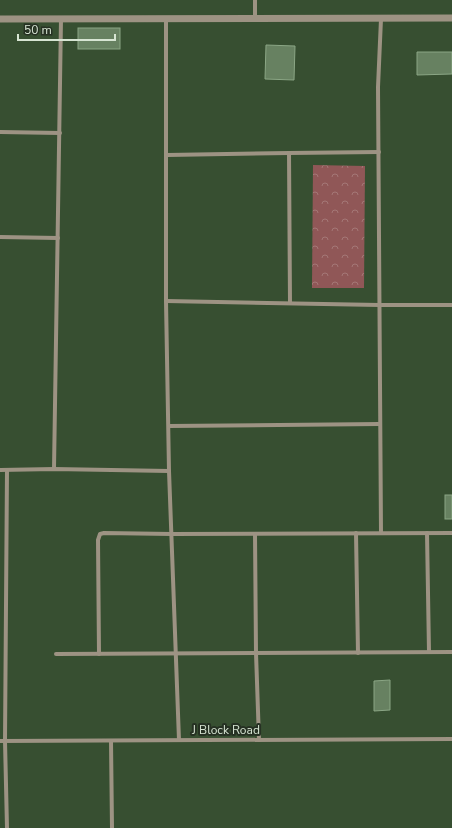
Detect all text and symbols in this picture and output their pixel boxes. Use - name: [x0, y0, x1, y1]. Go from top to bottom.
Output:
- scale bar: [18, 16, 115, 42]
- text: 50 m: [24, 22, 52, 38]
- street label: J Block Road: [191, 722, 260, 738]

